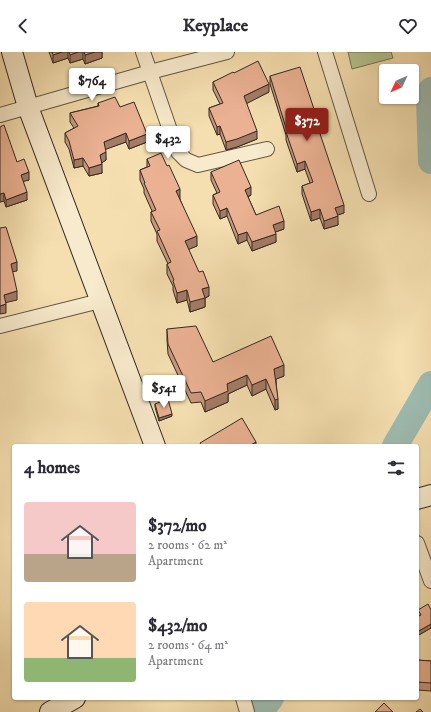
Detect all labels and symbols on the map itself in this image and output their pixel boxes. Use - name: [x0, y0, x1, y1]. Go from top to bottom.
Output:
- north arrow: [379, 64, 419, 104]
- pin: $764: [68, 68, 116, 102]
- pin: $372: [283, 108, 331, 142]
- pin: $432: [144, 126, 192, 160]
- pin: $541: [140, 375, 188, 409]

